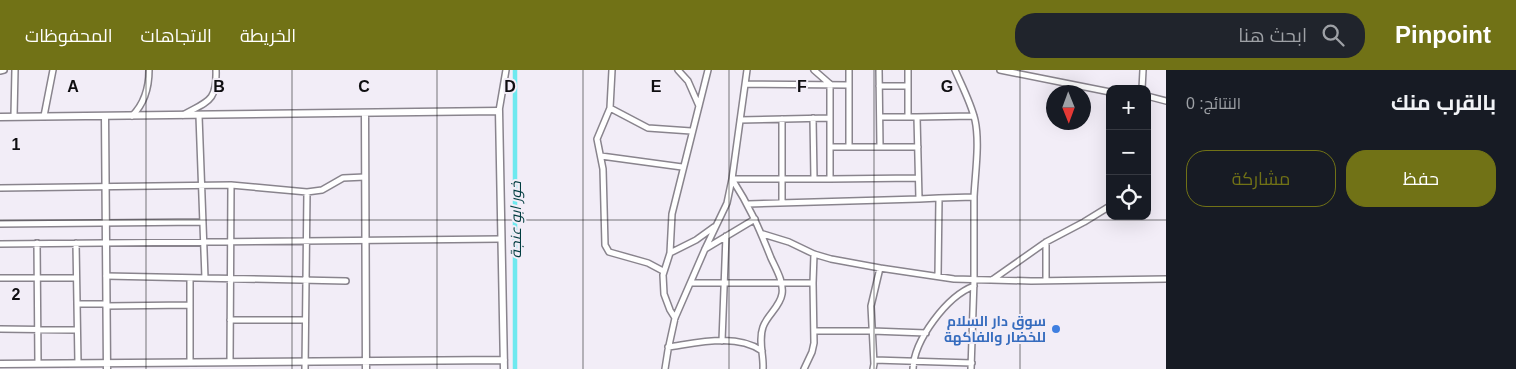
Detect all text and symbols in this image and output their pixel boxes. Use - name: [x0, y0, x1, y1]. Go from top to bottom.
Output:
- search box: [1015, 13, 1365, 58]
- icon: search: [1319, 21, 1347, 49]
- text: Pinpoint: [1395, 21, 1491, 48]
- text: ابحث هنا: [1238, 25, 1307, 46]
- text: المحفوظات: [25, 26, 113, 46]
- text: الاتجاهات: [141, 26, 212, 46]
- text: الخريطة: [240, 26, 296, 46]
- text: A: [67, 78, 79, 95]
- text: B: [213, 78, 225, 95]
- text: C: [358, 78, 370, 95]
- text: D: [504, 78, 516, 95]
- text: E: [651, 78, 662, 95]
- text: F: [797, 78, 807, 95]
- text: G: [941, 78, 953, 95]
- north arrow: [1046, 85, 1091, 130]
- map controls: [1106, 85, 1151, 220]
- button: +: [1106, 85, 1151, 130]
- text: بالقرب منك: [1391, 91, 1496, 114]
- text: النتائج: 0: [1186, 95, 1241, 112]
- button: −: [1106, 130, 1151, 175]
- text: 1: [12, 136, 21, 153]
- button: مشاركة: [1186, 150, 1336, 207]
- button: حفظ: [1346, 150, 1496, 207]
- button: locate: [1106, 175, 1151, 220]
- water label: خور ابو عنجة: [507, 181, 525, 259]
- text: 2: [12, 286, 21, 303]
- place label: سوق دار السلام للخضار والفاكهة: [944, 313, 1046, 346]
- marker: سوق دار السلام للخضار والفاكهة: [1050, 323, 1062, 335]

